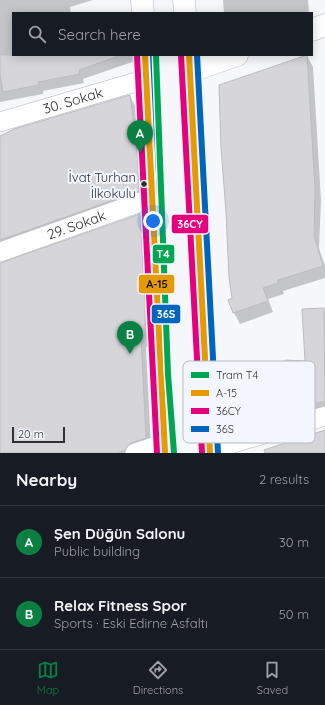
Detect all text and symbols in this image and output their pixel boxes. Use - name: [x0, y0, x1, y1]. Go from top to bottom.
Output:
- search box: [12, 12, 313, 56]
- icon: search: [26, 23, 48, 45]
- text: Search here: [58, 25, 141, 44]
- street label: 30. Sokak: [41, 83, 105, 118]
- pin: A: [127, 120, 153, 153]
- place label: İvat Turhan İlkokulu: [69, 169, 136, 201]
- marker: İvat Turhan İlkokulu: [139, 179, 149, 189]
- street label: 29. Sokak: [44, 206, 108, 244]
- your location: [143, 211, 163, 231]
- line badge: 36CY: [171, 214, 209, 234]
- text: 36CY: [177, 217, 203, 231]
- line badge: T4: [152, 244, 175, 264]
- text: T4: [156, 247, 170, 261]
- line badge: A-15: [138, 274, 175, 294]
- text: A-15: [146, 277, 168, 291]
- line badge: 36S: [151, 304, 181, 324]
- text: 36S: [157, 307, 176, 321]
- pin: B: [117, 321, 143, 354]
- legend: [183, 361, 315, 443]
- text: Tram T4: [216, 368, 258, 382]
- text: A-15: [216, 386, 237, 400]
- text: 36CY: [216, 404, 241, 418]
- text: 36S: [216, 422, 234, 436]
- scale bar: [12, 425, 65, 444]
- text: 20 m: [18, 427, 44, 441]
- text: Nearby: [16, 469, 77, 490]
- text: 2 results: [259, 471, 309, 487]
- text: Şen Düğün Salonu: [54, 524, 185, 543]
- text: A: [25, 534, 33, 550]
- text: 30 m: [279, 534, 309, 550]
- text: Public building: [54, 543, 140, 559]
- text: Relax Fitness Spor: [54, 596, 187, 615]
- text: B: [25, 606, 33, 622]
- text: 50 m: [279, 606, 309, 622]
- text: Sports · Eski Edirne Asfaltı: [54, 615, 208, 631]
- tab: Map: [37, 659, 59, 697]
- tab: Directions: [133, 659, 183, 697]
- tab: Saved: [257, 659, 288, 697]

